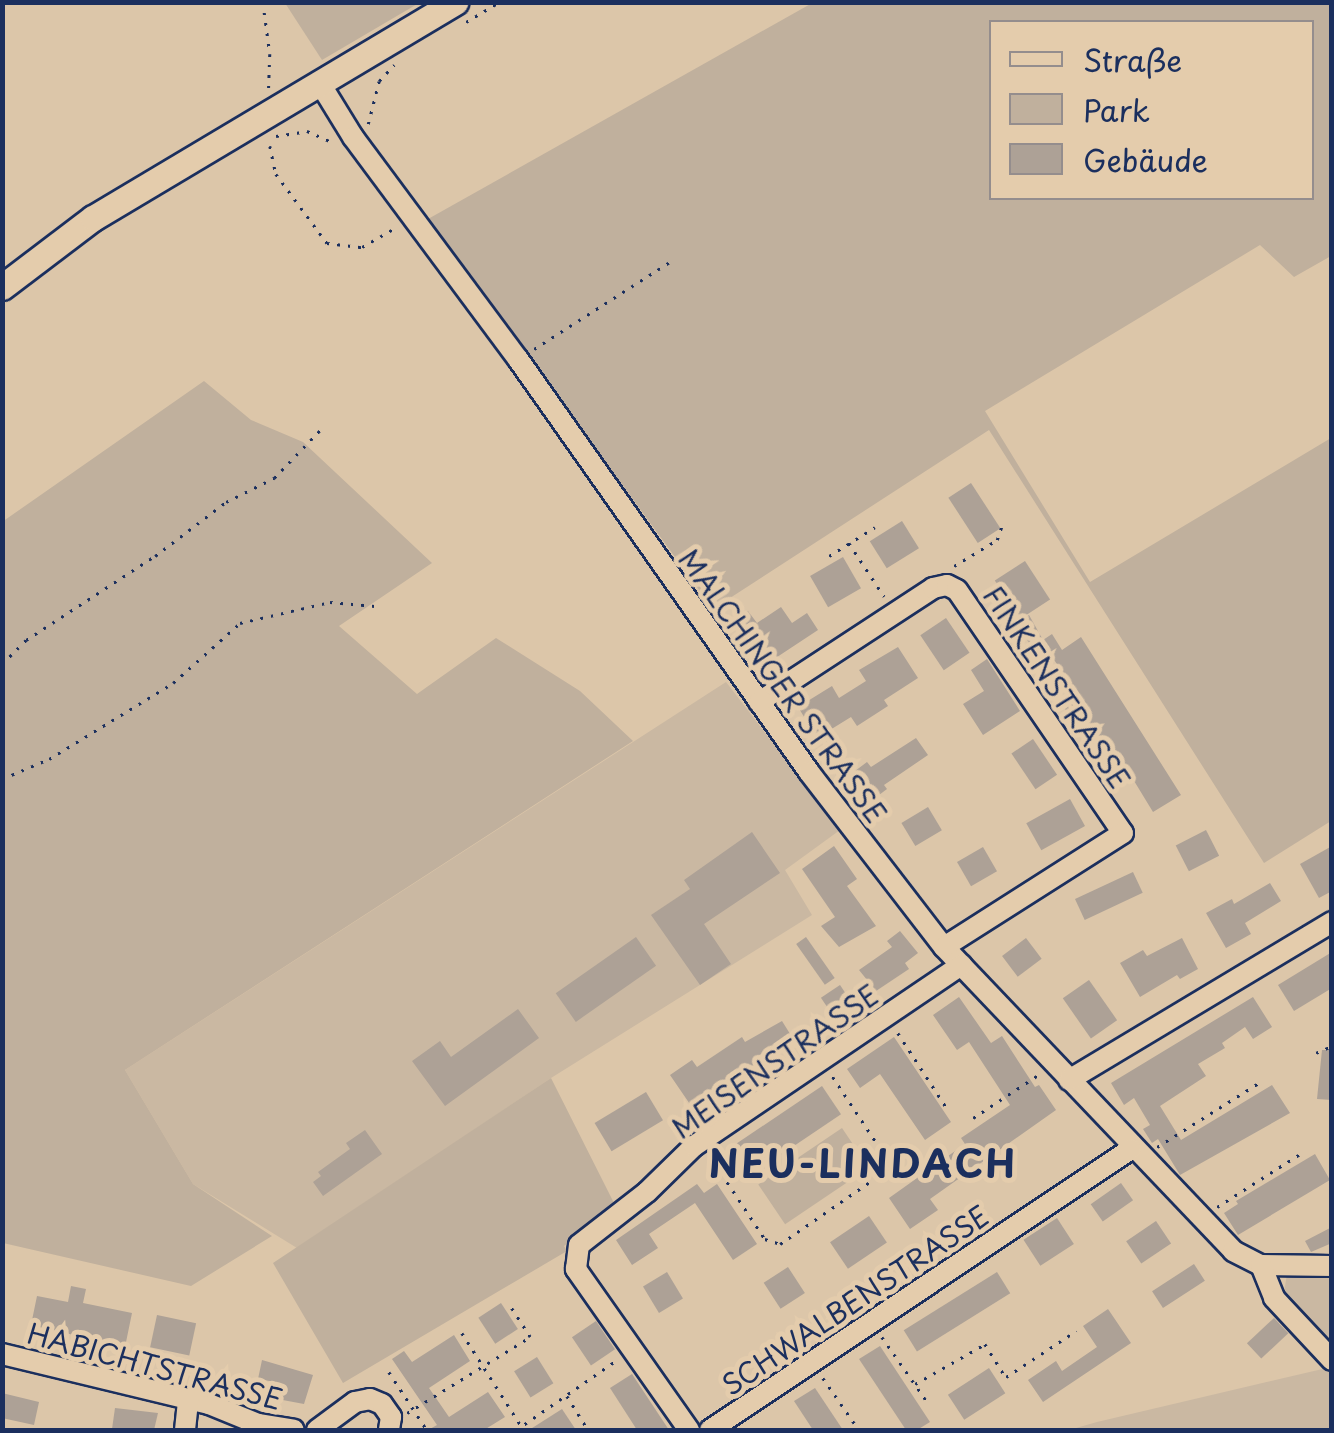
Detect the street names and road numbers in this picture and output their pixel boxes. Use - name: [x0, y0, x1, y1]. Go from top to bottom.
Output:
- street label: MALCHINGER STRASSE: [671, 541, 895, 831]
- street label: FINKENSTRASSE: [977, 579, 1137, 795]
- street label: MEISENSTRASSE: [665, 977, 885, 1145]
- street label: SCHWALBENSTRASSE: [715, 1198, 995, 1402]
- street label: HABICHTSTRASSE: [24, 1316, 286, 1416]

